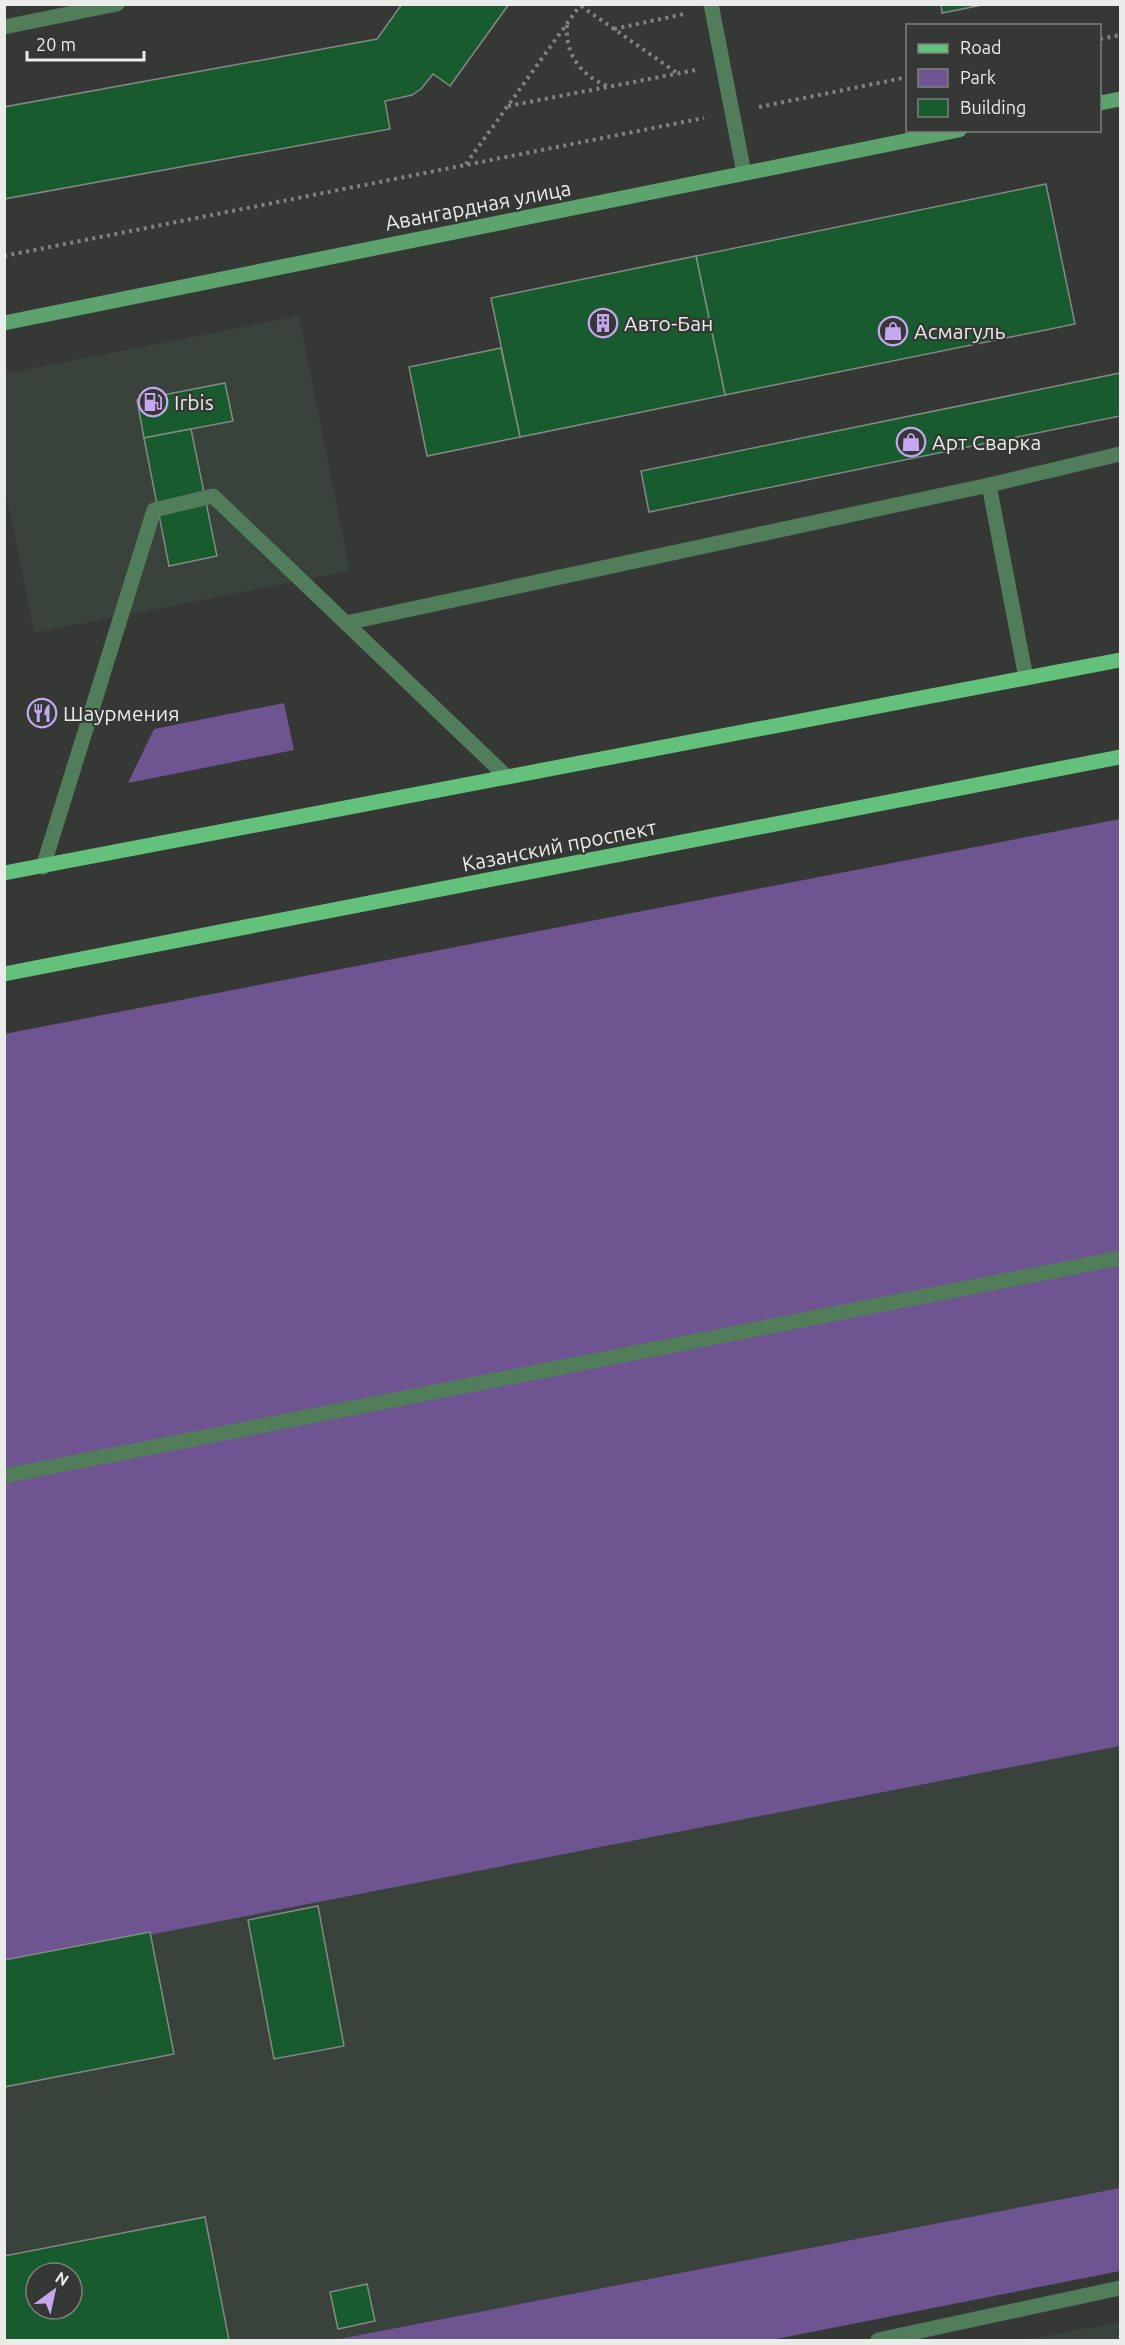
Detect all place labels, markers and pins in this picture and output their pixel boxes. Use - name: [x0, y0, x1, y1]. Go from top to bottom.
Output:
- building icon: Авто-Бан: [587, 307, 619, 339]
- place label: Авто-Бан: [624, 311, 713, 335]
- shop icon: Асмагуль: [877, 315, 909, 347]
- place label: Асмагуль: [914, 319, 1005, 343]
- fuel station icon: Irbis: [137, 386, 169, 418]
- place label: Irbis: [174, 390, 214, 414]
- shop icon: Арт Сварка: [895, 426, 927, 458]
- place label: Арт Сварка: [932, 430, 1041, 454]
- restaurant icon: Шаурмения: [26, 697, 58, 729]
- place label: Шаурмения: [63, 701, 179, 725]

